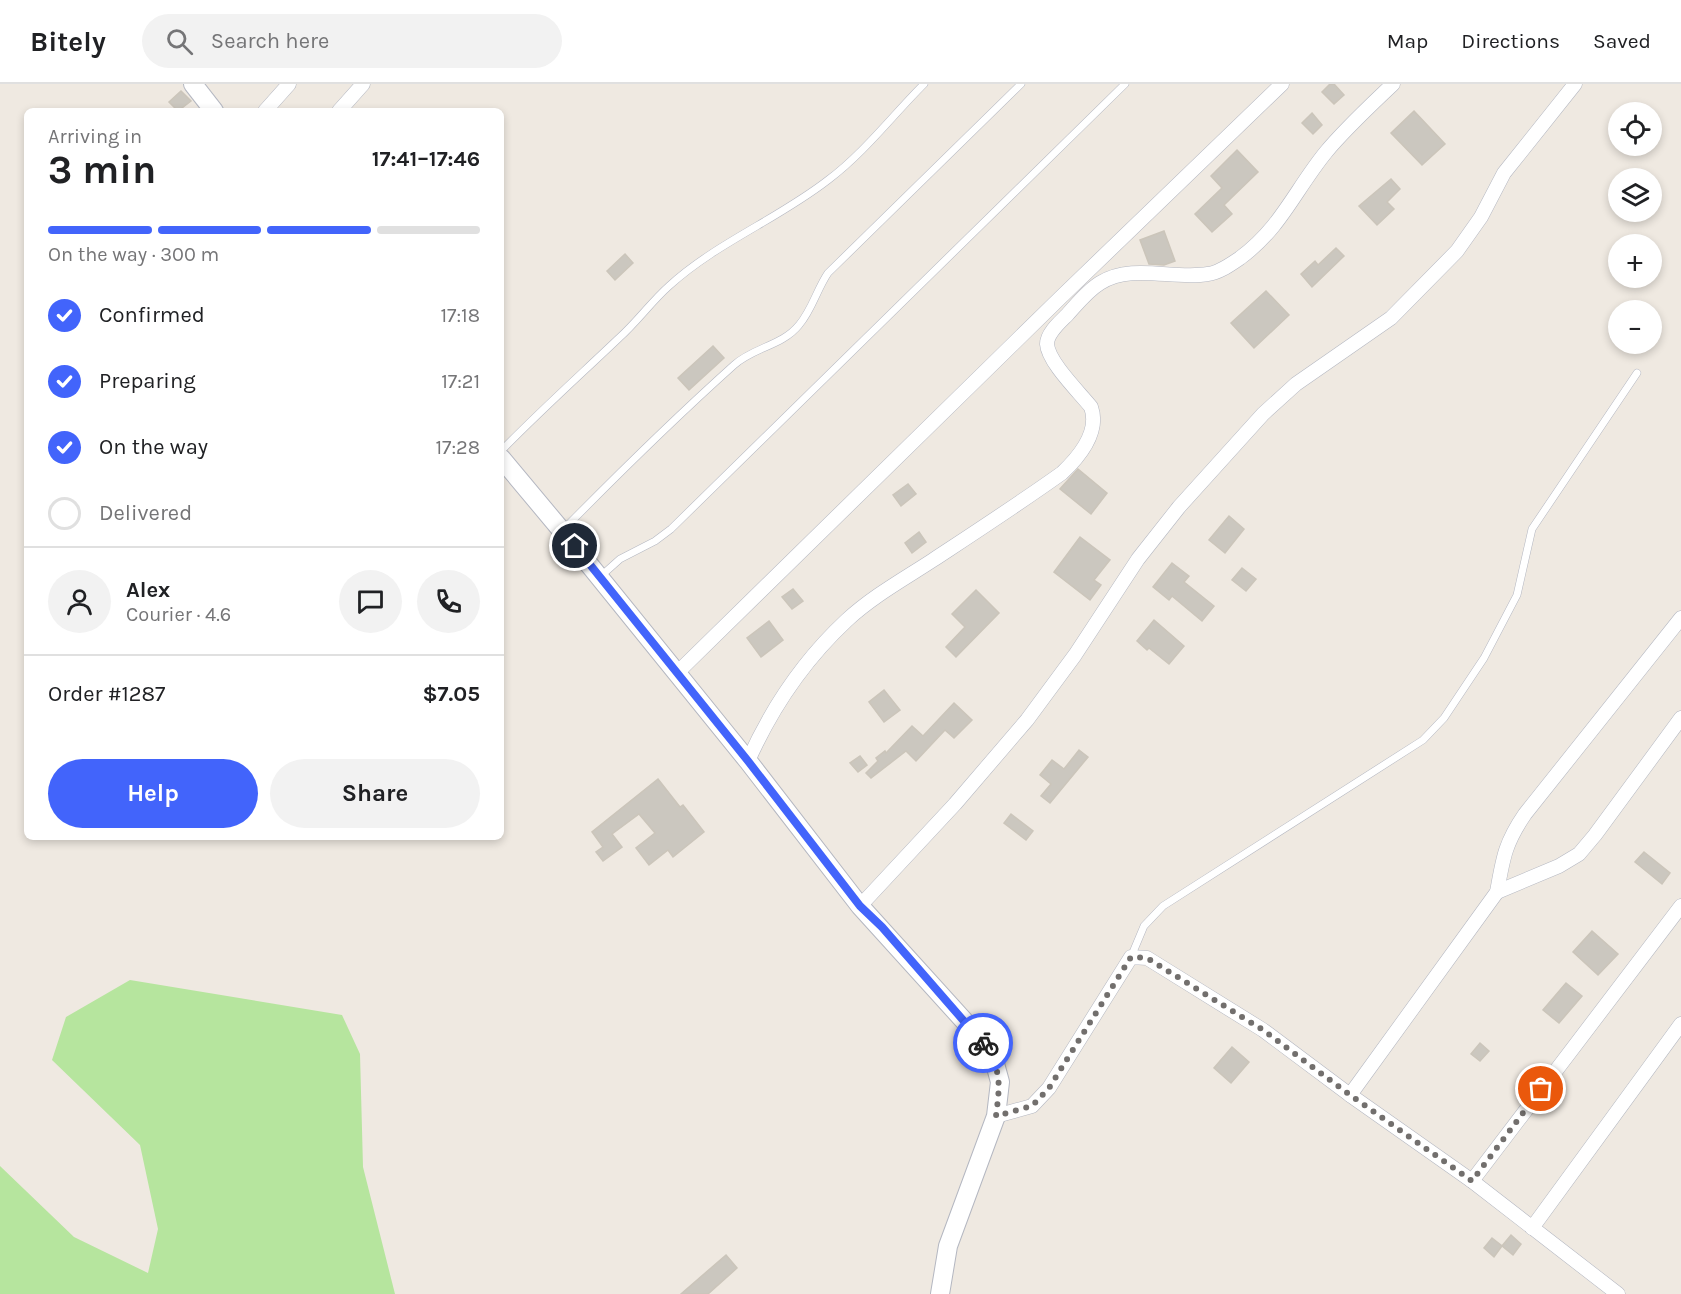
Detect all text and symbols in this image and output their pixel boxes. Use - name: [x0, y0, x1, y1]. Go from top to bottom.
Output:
- search box: [142, 14, 562, 68]
- text: Bitely: [30, 25, 106, 58]
- icon: search: [163, 25, 196, 58]
- text: Search here: [211, 28, 329, 54]
- text: Map: [1387, 29, 1428, 53]
- text: Directions: [1461, 29, 1560, 53]
- text: Saved: [1593, 29, 1651, 53]
- map controls: [1608, 102, 1662, 354]
- button: locate: [1608, 102, 1662, 156]
- text: Arriving in: [48, 125, 142, 148]
- text: 17:41–17:46: [372, 146, 480, 172]
- text: 3 min: [48, 147, 156, 193]
- button: layers: [1608, 168, 1662, 222]
- button: +: [1608, 234, 1662, 288]
- text: On the way · 300 m: [48, 243, 219, 266]
- icon: check: [48, 299, 81, 332]
- button: −: [1608, 300, 1662, 354]
- text: Confirmed: [99, 302, 205, 328]
- text: 17:18: [440, 304, 480, 327]
- icon: check: [48, 365, 81, 398]
- text: Preparing: [99, 368, 196, 394]
- text: 17:21: [441, 370, 480, 393]
- icon: check: [48, 431, 81, 464]
- text: On the way: [99, 434, 208, 460]
- text: 17:28: [436, 436, 480, 459]
- text: Delivered: [99, 500, 192, 526]
- pin: [549, 520, 600, 571]
- icon: home: [558, 529, 591, 562]
- button: person: [48, 570, 111, 633]
- button: chat: [339, 570, 402, 633]
- button: phone: [417, 570, 480, 633]
- text: Alex: [126, 577, 170, 603]
- text: Courier · 4.6: [126, 603, 231, 626]
- text: Order #1287: [48, 681, 165, 707]
- text: $7.05: [422, 681, 480, 707]
- button: Help: [48, 759, 258, 828]
- button: Share: [270, 759, 480, 828]
- courier: [953, 1013, 1013, 1073]
- icon: bike: [967, 1027, 1000, 1060]
- pin: [1515, 1063, 1566, 1114]
- icon: bag: [1524, 1072, 1557, 1105]

